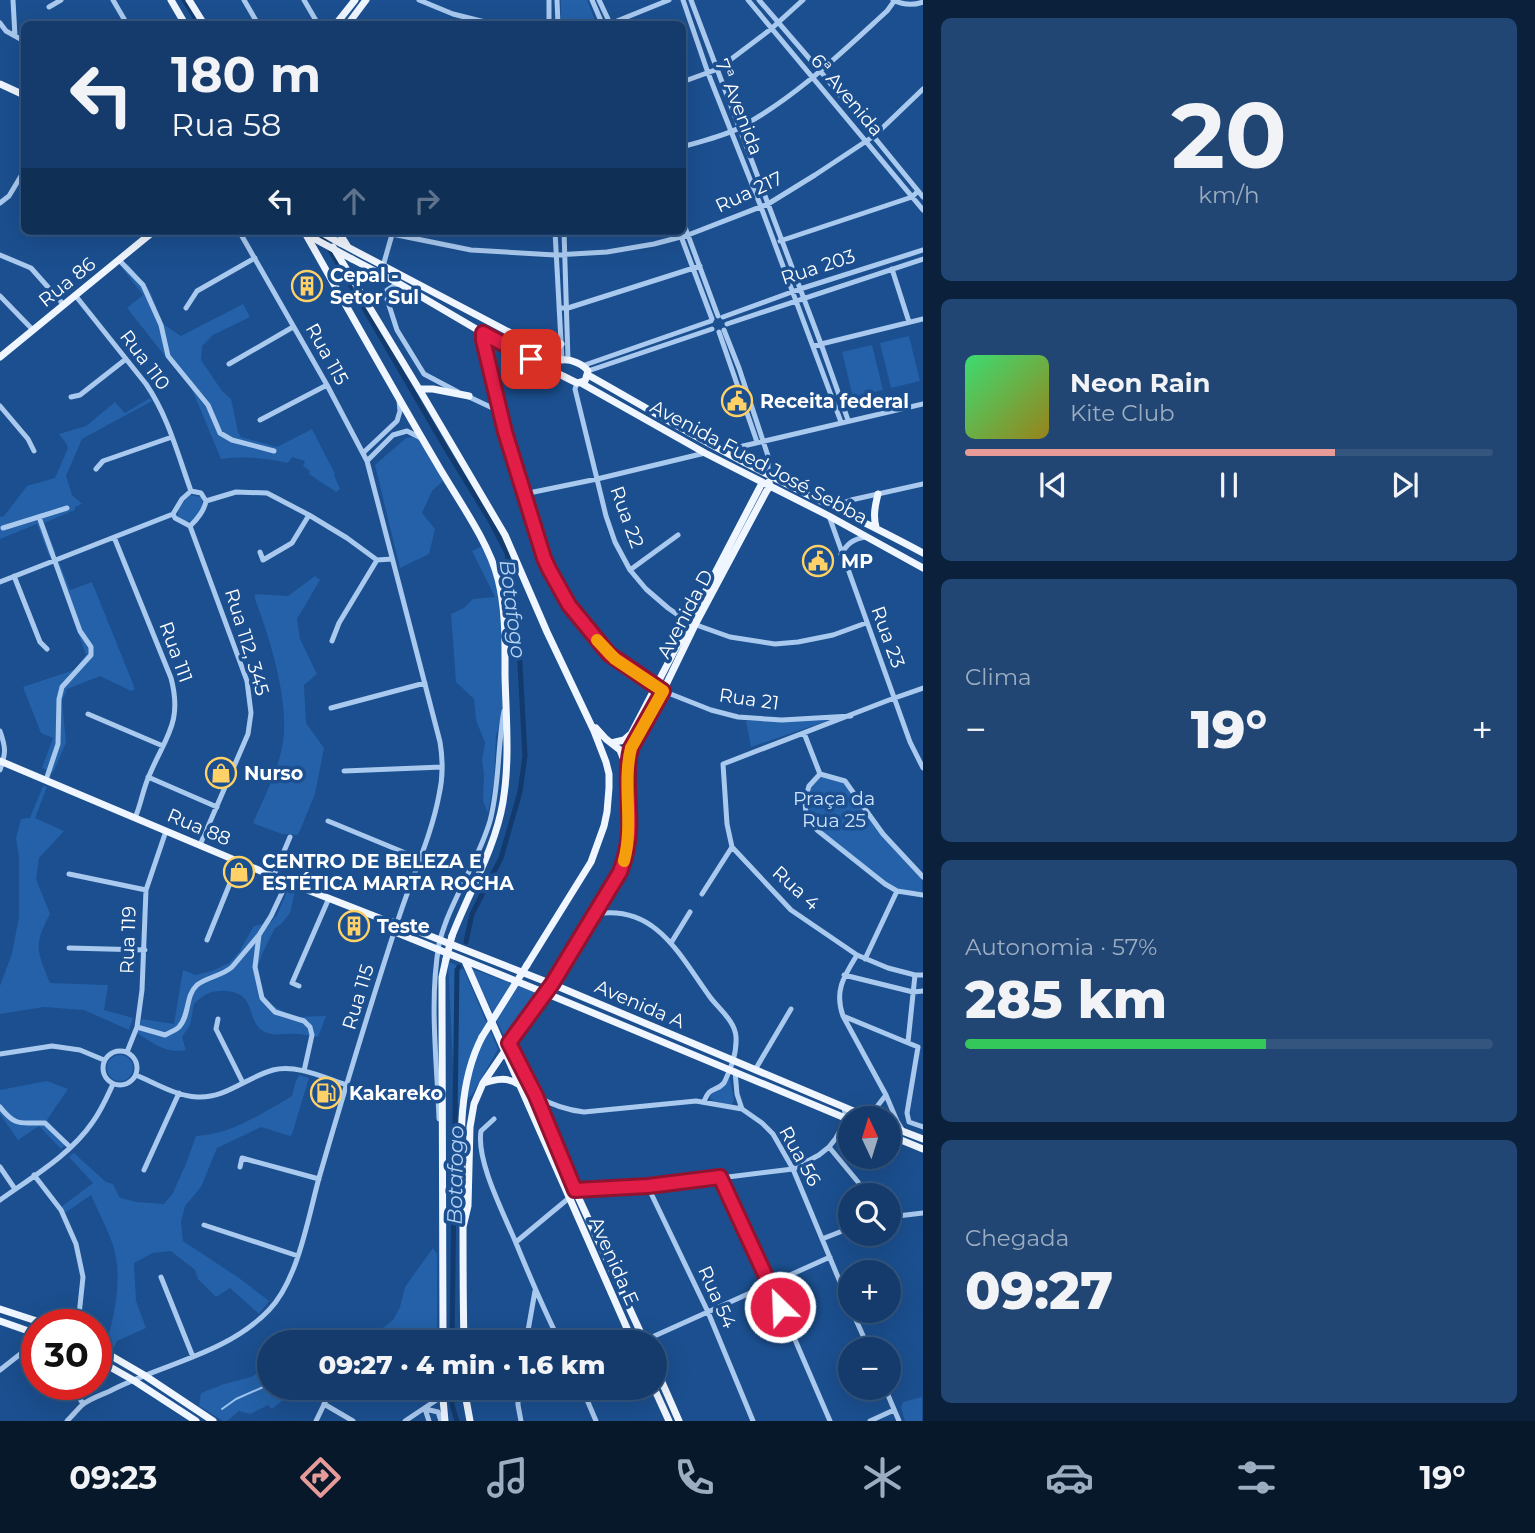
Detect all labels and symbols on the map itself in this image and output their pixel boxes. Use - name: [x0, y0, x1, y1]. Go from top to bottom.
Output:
- street label: 6ª Avenida: [806, 49, 888, 141]
- street label: 7ª Avenida: [710, 56, 768, 158]
- street label: Rua 217: [712, 166, 786, 218]
- street label: Rua 203: [778, 244, 858, 290]
- street label: Rua 86: [34, 252, 100, 312]
- place label: Cepal - Setor Sul: [330, 264, 419, 309]
- building icon: Cepal - Setor Sul: [290, 269, 324, 303]
- street label: Rua 115: [301, 319, 353, 389]
- street label: Rua 110: [115, 326, 175, 394]
- pin: [501, 329, 561, 389]
- public building icon: Receita federal: [720, 384, 754, 418]
- place label: Receita federal: [760, 390, 909, 413]
- street label: Avenida Fued José Sebba: [646, 395, 872, 529]
- street label: Rua 22: [605, 483, 649, 551]
- public building icon: MP: [801, 544, 835, 578]
- place label: MP: [841, 550, 873, 573]
- water label: Botafogo: [495, 558, 531, 660]
- street label: Avenida D: [652, 566, 718, 662]
- street label: Rua 112, 345: [220, 586, 274, 698]
- street label: Rua 23: [866, 603, 910, 671]
- street label: Rua 111: [154, 618, 198, 686]
- street label: Rua 21: [718, 683, 780, 715]
- shop icon: Nurso: [204, 756, 238, 790]
- place label: Nurso: [244, 762, 303, 785]
- park label: Praça da Rua 25: [793, 787, 875, 832]
- street label: Rua 88: [164, 803, 234, 851]
- place label: CENTRO DE BELEZA E ESTÉTICA MARTA ROCHA: [262, 850, 514, 895]
- shop icon: CENTRO DE BELEZA E ESTÉTICA MARTA ROCHA: [222, 855, 256, 889]
- street label: Rua 4: [768, 861, 825, 915]
- street label: Rua 119: [115, 906, 141, 974]
- building icon: Teste: [337, 909, 371, 943]
- place label: Teste: [377, 915, 430, 938]
- street label: Rua 115: [337, 961, 379, 1032]
- street label: Avenida A: [592, 975, 689, 1033]
- fuel station icon: Kakareko: [309, 1076, 343, 1110]
- place label: Kakareko: [349, 1082, 443, 1105]
- north arrow: [838, 1106, 901, 1169]
- street label: Rua 56: [774, 1122, 826, 1190]
- water label: Botafogo: [442, 1125, 468, 1225]
- street label: Avenida E: [584, 1213, 644, 1309]
- street label: Rua 54: [693, 1262, 741, 1332]
- position arrow: [743, 1270, 817, 1344]
- speed limit sign: 30: [21, 1309, 112, 1400]

